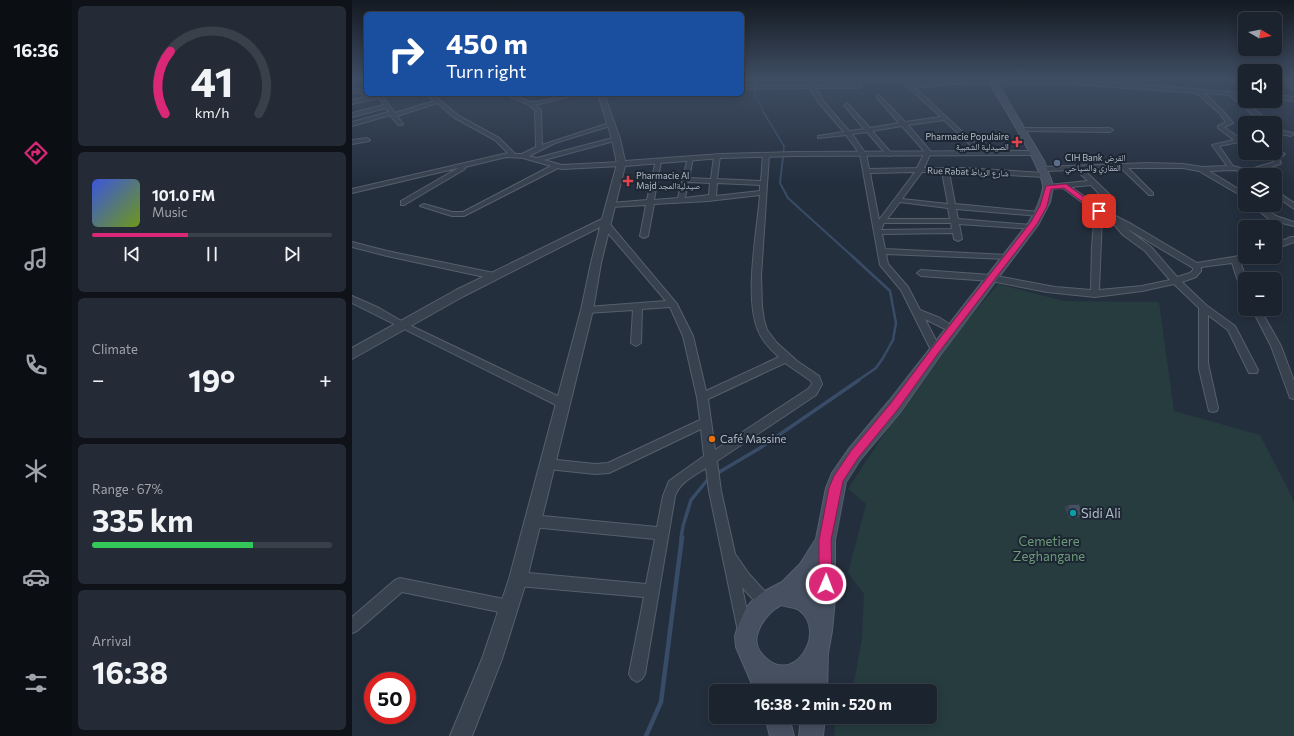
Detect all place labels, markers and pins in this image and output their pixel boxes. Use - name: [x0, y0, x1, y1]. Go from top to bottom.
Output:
- place label: Pharmacie Populaire الصيدلية الشعبية: [925, 131, 1009, 152]
- marker: Pharmacie Populaire الصيدلية الشعبية: [1012, 137, 1022, 147]
- place label: CIH Bank القرض العقاري والسياحي: [1065, 152, 1125, 175]
- marker: CIH Bank القرض العقاري والسياحي: [1052, 158, 1062, 168]
- place label: Pharmacie Al Majd صيدليةالمجد: [636, 170, 700, 191]
- marker: Pharmacie Al Majd صيدليةالمجد: [623, 176, 633, 186]
- pin: [1082, 194, 1116, 228]
- place label: Café Massine: [720, 432, 787, 445]
- marker: Café Massine: [707, 434, 717, 444]
- place label: Sidi Ali: [1081, 505, 1121, 521]
- marker: Sidi Ali: [1068, 508, 1078, 518]

